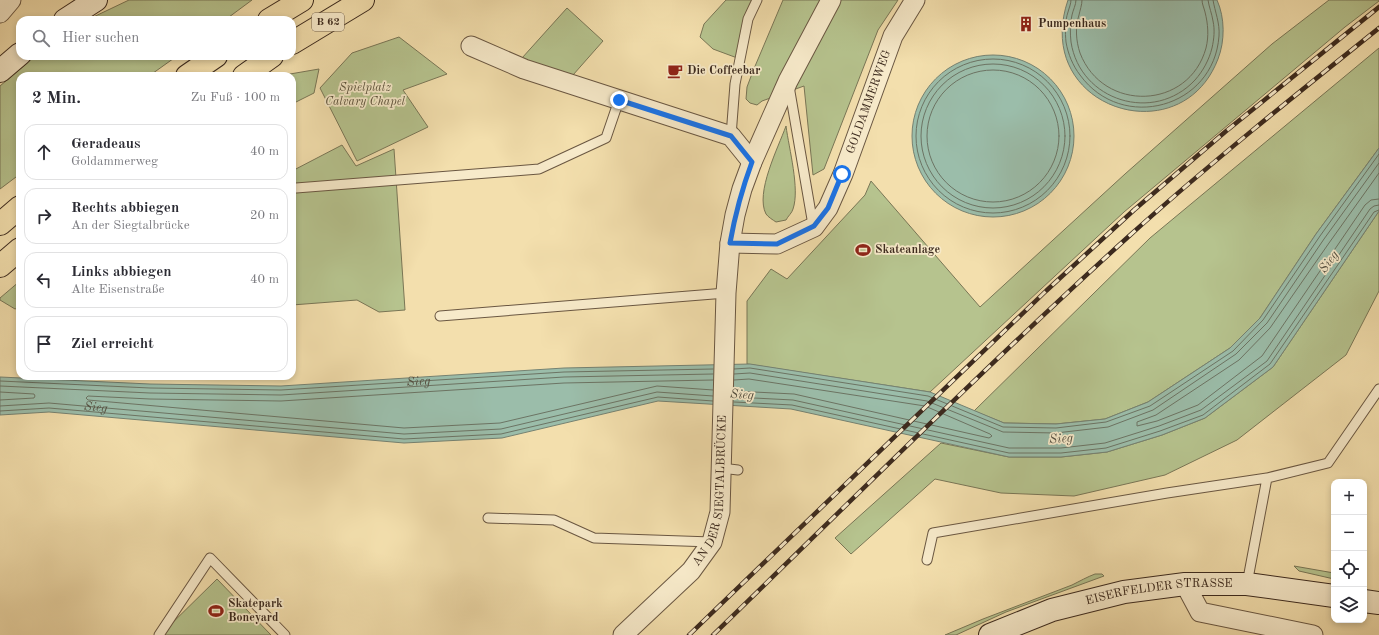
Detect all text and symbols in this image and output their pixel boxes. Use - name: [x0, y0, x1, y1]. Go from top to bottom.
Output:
- road number: B 62: [312, 13, 344, 31]
- building icon: Pumpenhaus: [1017, 15, 1035, 33]
- search box: [16, 16, 296, 60]
- place label: Pumpenhaus: [1038, 18, 1106, 30]
- icon: search: [30, 27, 52, 49]
- text: Hier suchen: [62, 31, 139, 46]
- street label: GOLDAMMERWEG: [845, 48, 893, 156]
- cafe icon: Die Coffeebar: [666, 62, 684, 80]
- place label: Die Coffeebar: [687, 65, 760, 77]
- park label: Spielplatz Calvary Chapel: [325, 82, 406, 108]
- text: 2 Min.: [32, 90, 81, 107]
- text: Zu Fuß · 100 m: [191, 91, 280, 104]
- route end: [610, 91, 628, 109]
- text: Geradeaus: [71, 137, 140, 152]
- icon: ahead: [33, 141, 55, 163]
- text: 40 m: [250, 145, 279, 158]
- text: Goldammerweg: [71, 155, 158, 168]
- route start: [833, 165, 851, 183]
- text: Rechts abbiegen: [71, 201, 179, 216]
- icon: right: [33, 205, 55, 227]
- text: 20 m: [250, 209, 279, 222]
- text: An der Siegtalbrücke: [71, 219, 190, 232]
- sports icon: Skateanlage: [854, 241, 872, 259]
- place label: Skateanlage: [875, 244, 940, 256]
- water label: Sieg: [1317, 248, 1341, 276]
- text: Links abbiegen: [71, 265, 172, 280]
- icon: left: [33, 269, 55, 291]
- text: 40 m: [250, 273, 279, 286]
- text: Alte Eisenstraße: [71, 283, 165, 296]
- icon: arrive: [33, 333, 55, 355]
- text: Ziel erreicht: [71, 337, 154, 352]
- water label: Sieg: [406, 374, 431, 389]
- water label: Sieg: [730, 388, 754, 402]
- water label: Sieg: [83, 400, 108, 415]
- street label: AN DER SIEGTALBRÜCKE: [691, 415, 729, 568]
- water label: Sieg: [1049, 432, 1073, 446]
- map controls: [1331, 479, 1367, 623]
- button: +: [1331, 479, 1367, 515]
- button: −: [1331, 515, 1367, 551]
- button: locate: [1331, 551, 1367, 587]
- street label: EISERFELDER STRASSE: [1084, 578, 1233, 607]
- button: layers: [1331, 587, 1367, 623]
- place label: Skatepark Boneyard: [228, 598, 283, 624]
- sports icon: Skatepark Boneyard: [207, 602, 225, 620]

